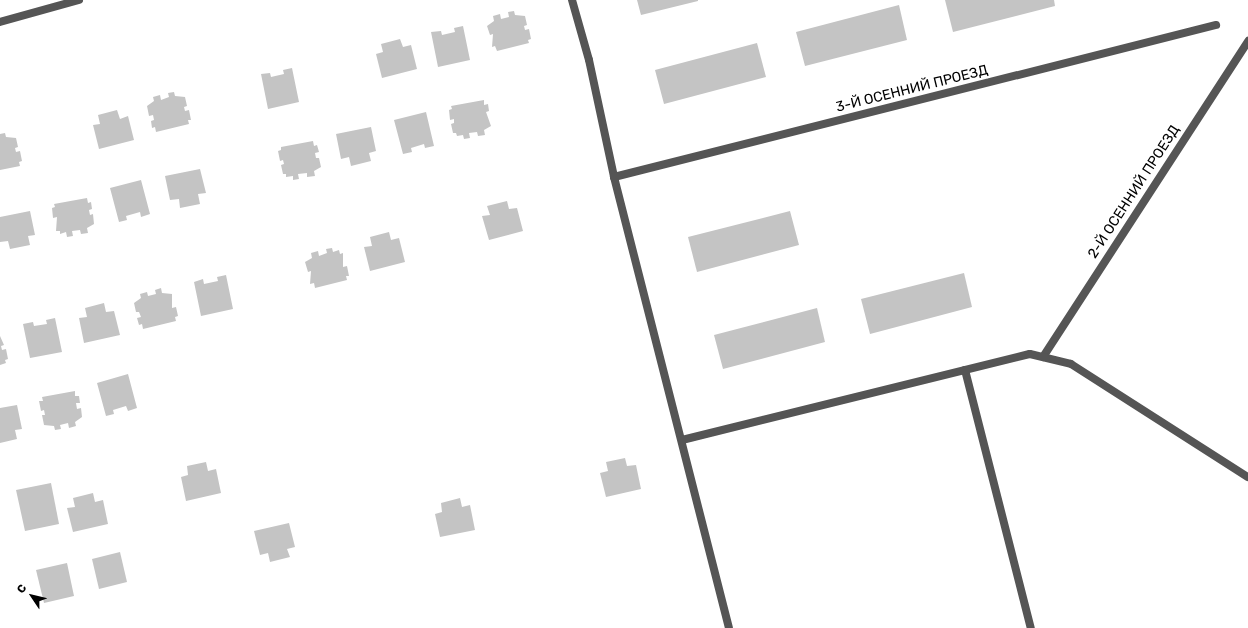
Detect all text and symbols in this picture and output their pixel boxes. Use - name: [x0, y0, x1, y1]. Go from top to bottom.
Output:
- street label: 3-Й ОСЕННИЙ ПРОЕЗД: [834, 62, 990, 116]
- street label: 2-Й ОСЕННИЙ ПРОЕЗД: [1085, 122, 1183, 262]
- north arrow: [12, 576, 52, 616]
- text: С: [14, 582, 29, 596]

